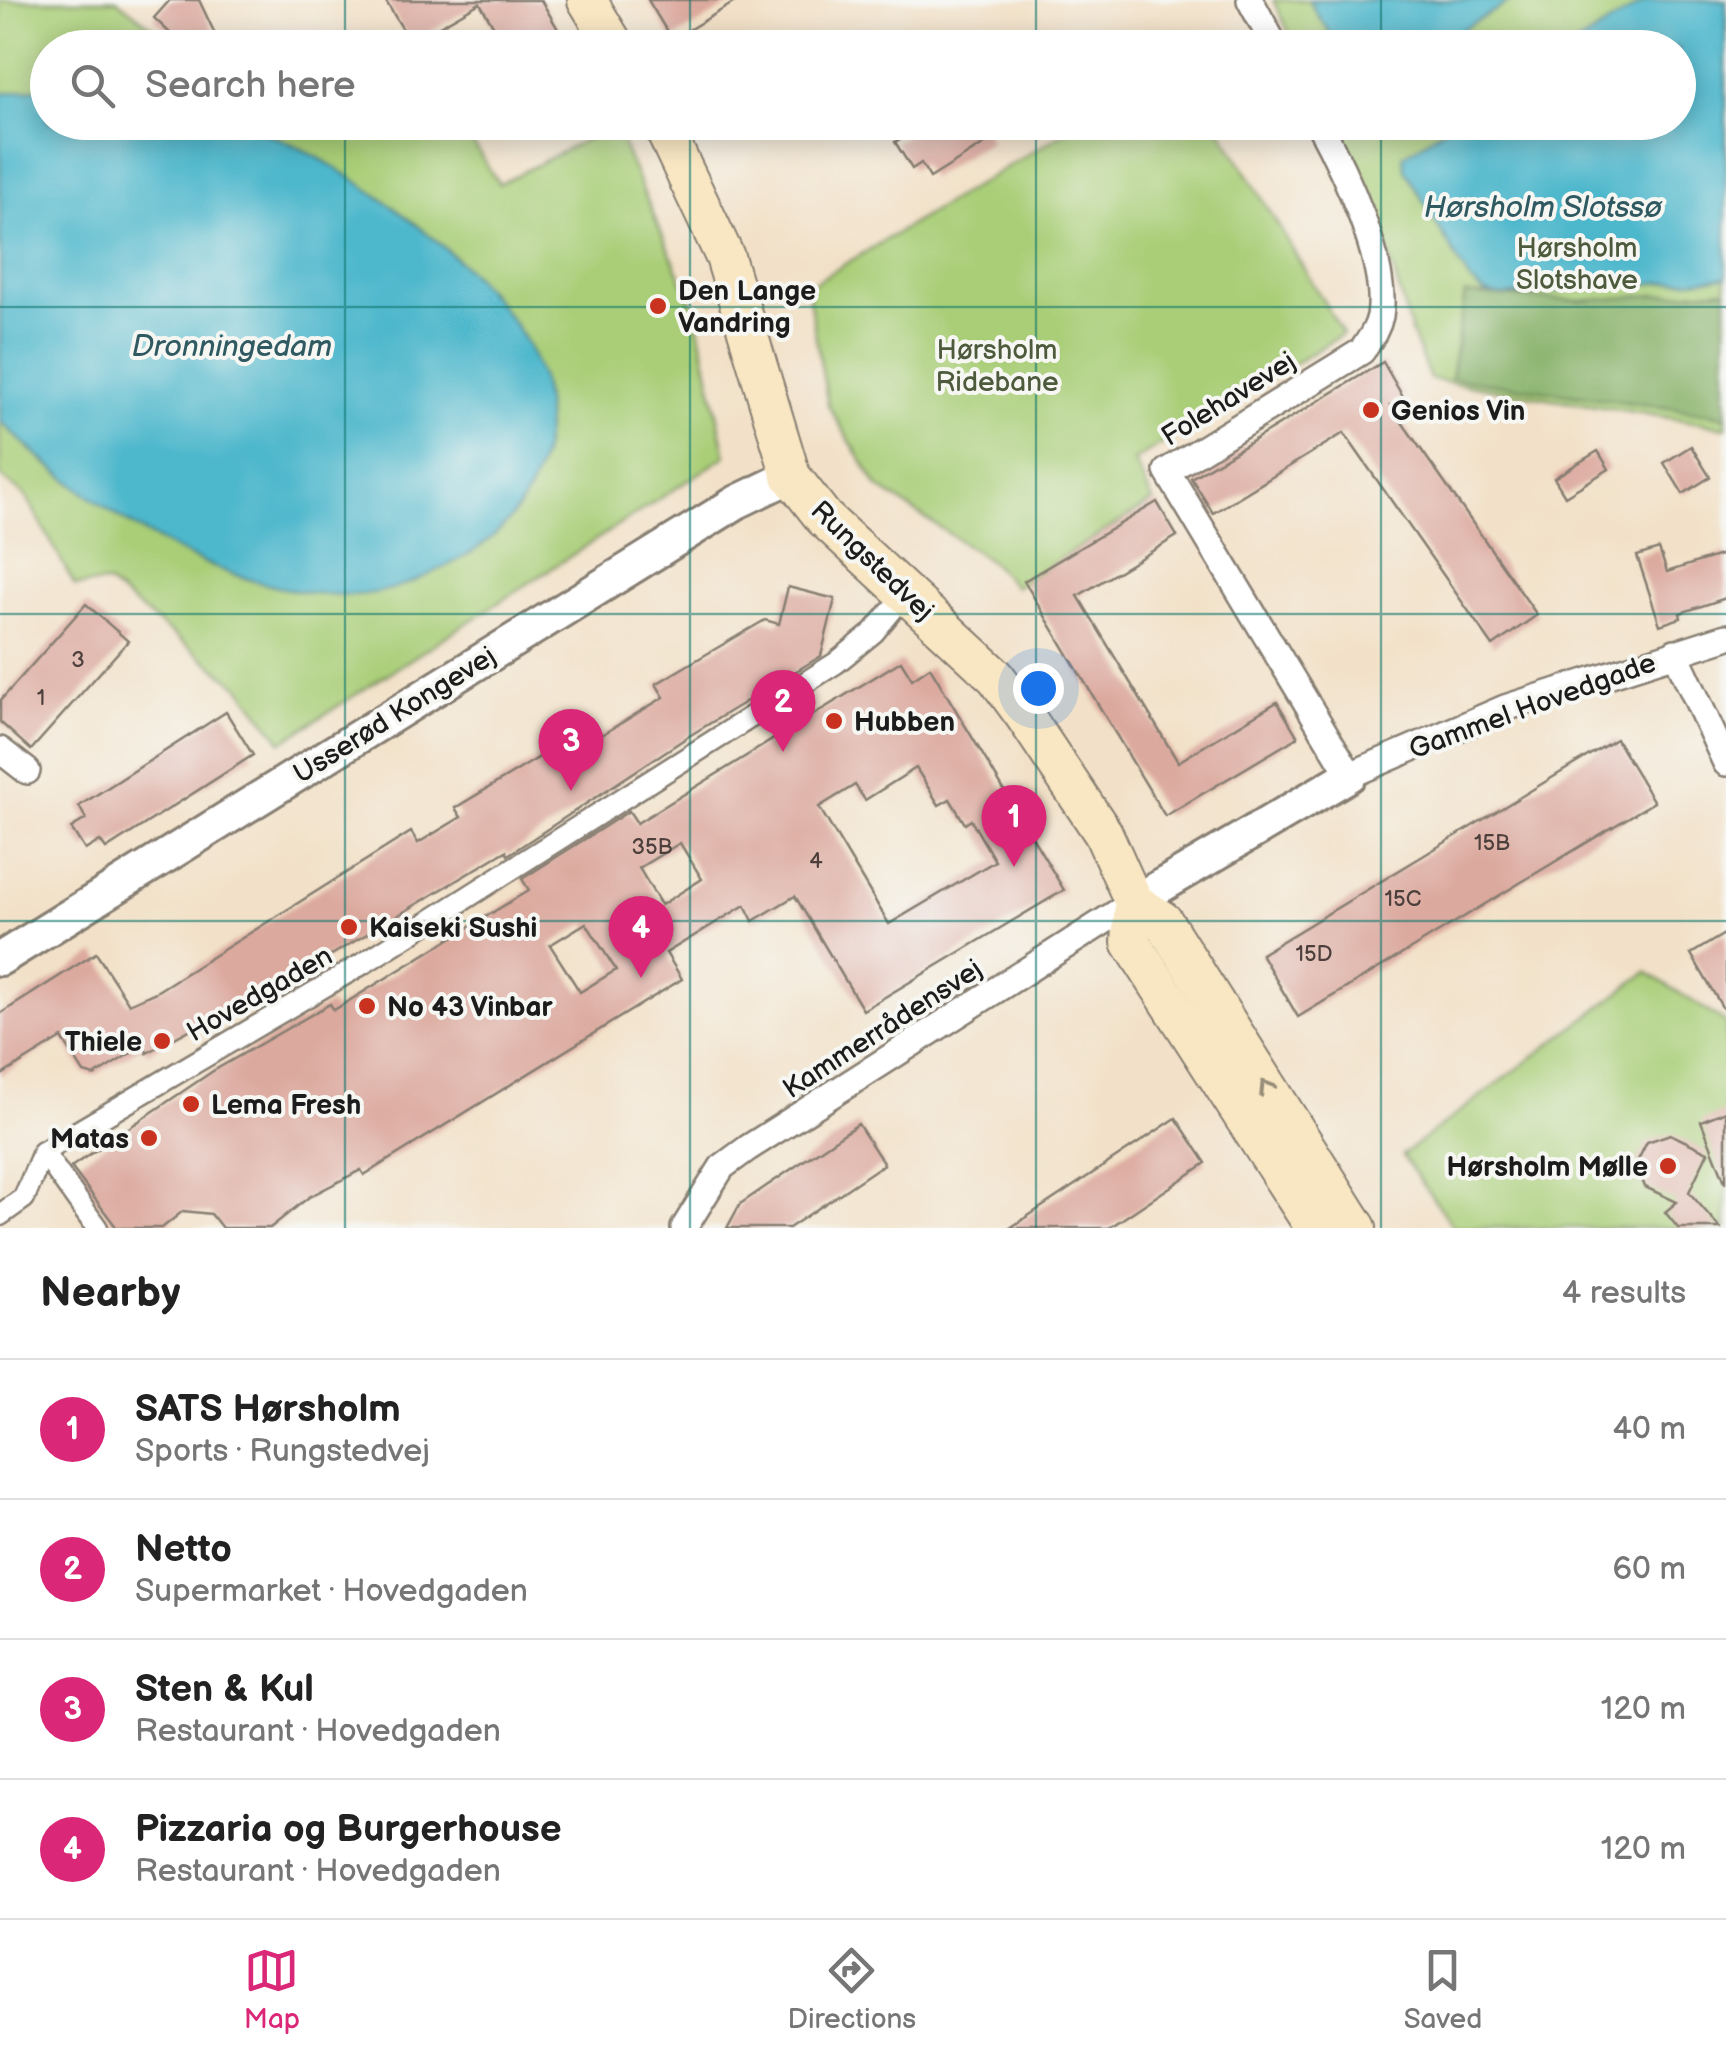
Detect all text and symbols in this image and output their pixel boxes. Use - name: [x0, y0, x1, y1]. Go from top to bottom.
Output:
- search box: [30, 30, 1696, 140]
- icon: search: [65, 58, 120, 113]
- text: Search here: [145, 63, 356, 108]
- water label: Hørsholm Slotssø: [1424, 190, 1662, 226]
- park label: Hørsholm Slotshave: [1516, 232, 1638, 297]
- place label: Den Lange Vandring: [678, 275, 816, 340]
- marker: Den Lange Vandring: [647, 295, 669, 317]
- water label: Dronningedam: [132, 329, 332, 365]
- park label: Hørsholm Ridebane: [935, 334, 1059, 399]
- street label: Folehavevej: [1156, 345, 1302, 453]
- place label: Genios Vin: [1391, 395, 1526, 428]
- marker: Genios Vin: [1360, 399, 1382, 421]
- street label: Rungstedvej: [804, 494, 940, 628]
- street label: Usserød Kongevej: [288, 640, 502, 791]
- street label: Gammel Hovedgade: [1405, 646, 1660, 766]
- house number: 3: [71, 647, 85, 674]
- your location: [1013, 663, 1064, 714]
- pin: 2: [750, 670, 816, 752]
- house number: 1: [37, 685, 45, 712]
- place label: Hubben: [854, 706, 955, 739]
- pin: 3: [538, 708, 604, 791]
- marker: Hubben: [823, 710, 845, 732]
- pin: 1: [982, 784, 1046, 867]
- house number: 15B: [1474, 830, 1510, 857]
- house number: 35B: [631, 834, 673, 861]
- house number: 4: [809, 848, 823, 875]
- house number: 15C: [1385, 886, 1421, 913]
- pin: 4: [608, 896, 674, 978]
- place label: Kaiseki Sushi: [369, 912, 537, 945]
- marker: Kaiseki Sushi: [338, 916, 360, 938]
- street label: Hovedgaden: [181, 939, 338, 1049]
- house number: 15D: [1295, 941, 1333, 968]
- street label: Kammerrådensvej: [777, 953, 989, 1106]
- place label: No 43 Vinbar: [387, 991, 554, 1024]
- marker: No 43 Vinbar: [356, 995, 378, 1017]
- place label: Thiele: [65, 1026, 142, 1059]
- marker: Thiele: [151, 1030, 173, 1052]
- one-way arrow: [1259, 1080, 1278, 1098]
- place label: Lema Fresh: [211, 1089, 361, 1122]
- marker: Lema Fresh: [180, 1093, 202, 1115]
- place label: Matas: [50, 1123, 129, 1156]
- marker: Matas: [138, 1127, 160, 1149]
- place label: Hørsholm Mølle: [1447, 1151, 1648, 1184]
- marker: Hørsholm Mølle: [1657, 1155, 1679, 1177]
- text: Nearby: [40, 1268, 180, 1319]
- text: 4 results: [1562, 1274, 1686, 1313]
- text: SATS Hørsholm: [135, 1387, 401, 1432]
- text: 1: [66, 1410, 79, 1449]
- text: 40 m: [1613, 1410, 1686, 1449]
- text: Sports · Rungstedvej: [135, 1432, 430, 1471]
- text: Netto: [135, 1527, 232, 1572]
- text: 2: [63, 1550, 82, 1589]
- text: 60 m: [1613, 1550, 1686, 1589]
- text: Supermarket · Hovedgaden: [135, 1572, 528, 1611]
- text: Sten & Kul: [135, 1667, 314, 1712]
- text: 3: [63, 1690, 82, 1729]
- text: 120 m: [1601, 1690, 1686, 1729]
- text: Restaurant · Hovedgaden: [135, 1712, 501, 1751]
- text: Pizzaria og Burgerhouse: [135, 1807, 562, 1852]
- text: 4: [63, 1830, 82, 1869]
- text: 120 m: [1601, 1830, 1686, 1869]
- text: Restaurant · Hovedgaden: [135, 1852, 501, 1891]
- tab: Map: [244, 1943, 300, 2036]
- tab: Directions: [787, 1943, 916, 2036]
- tab: Saved: [1404, 1943, 1482, 2036]

